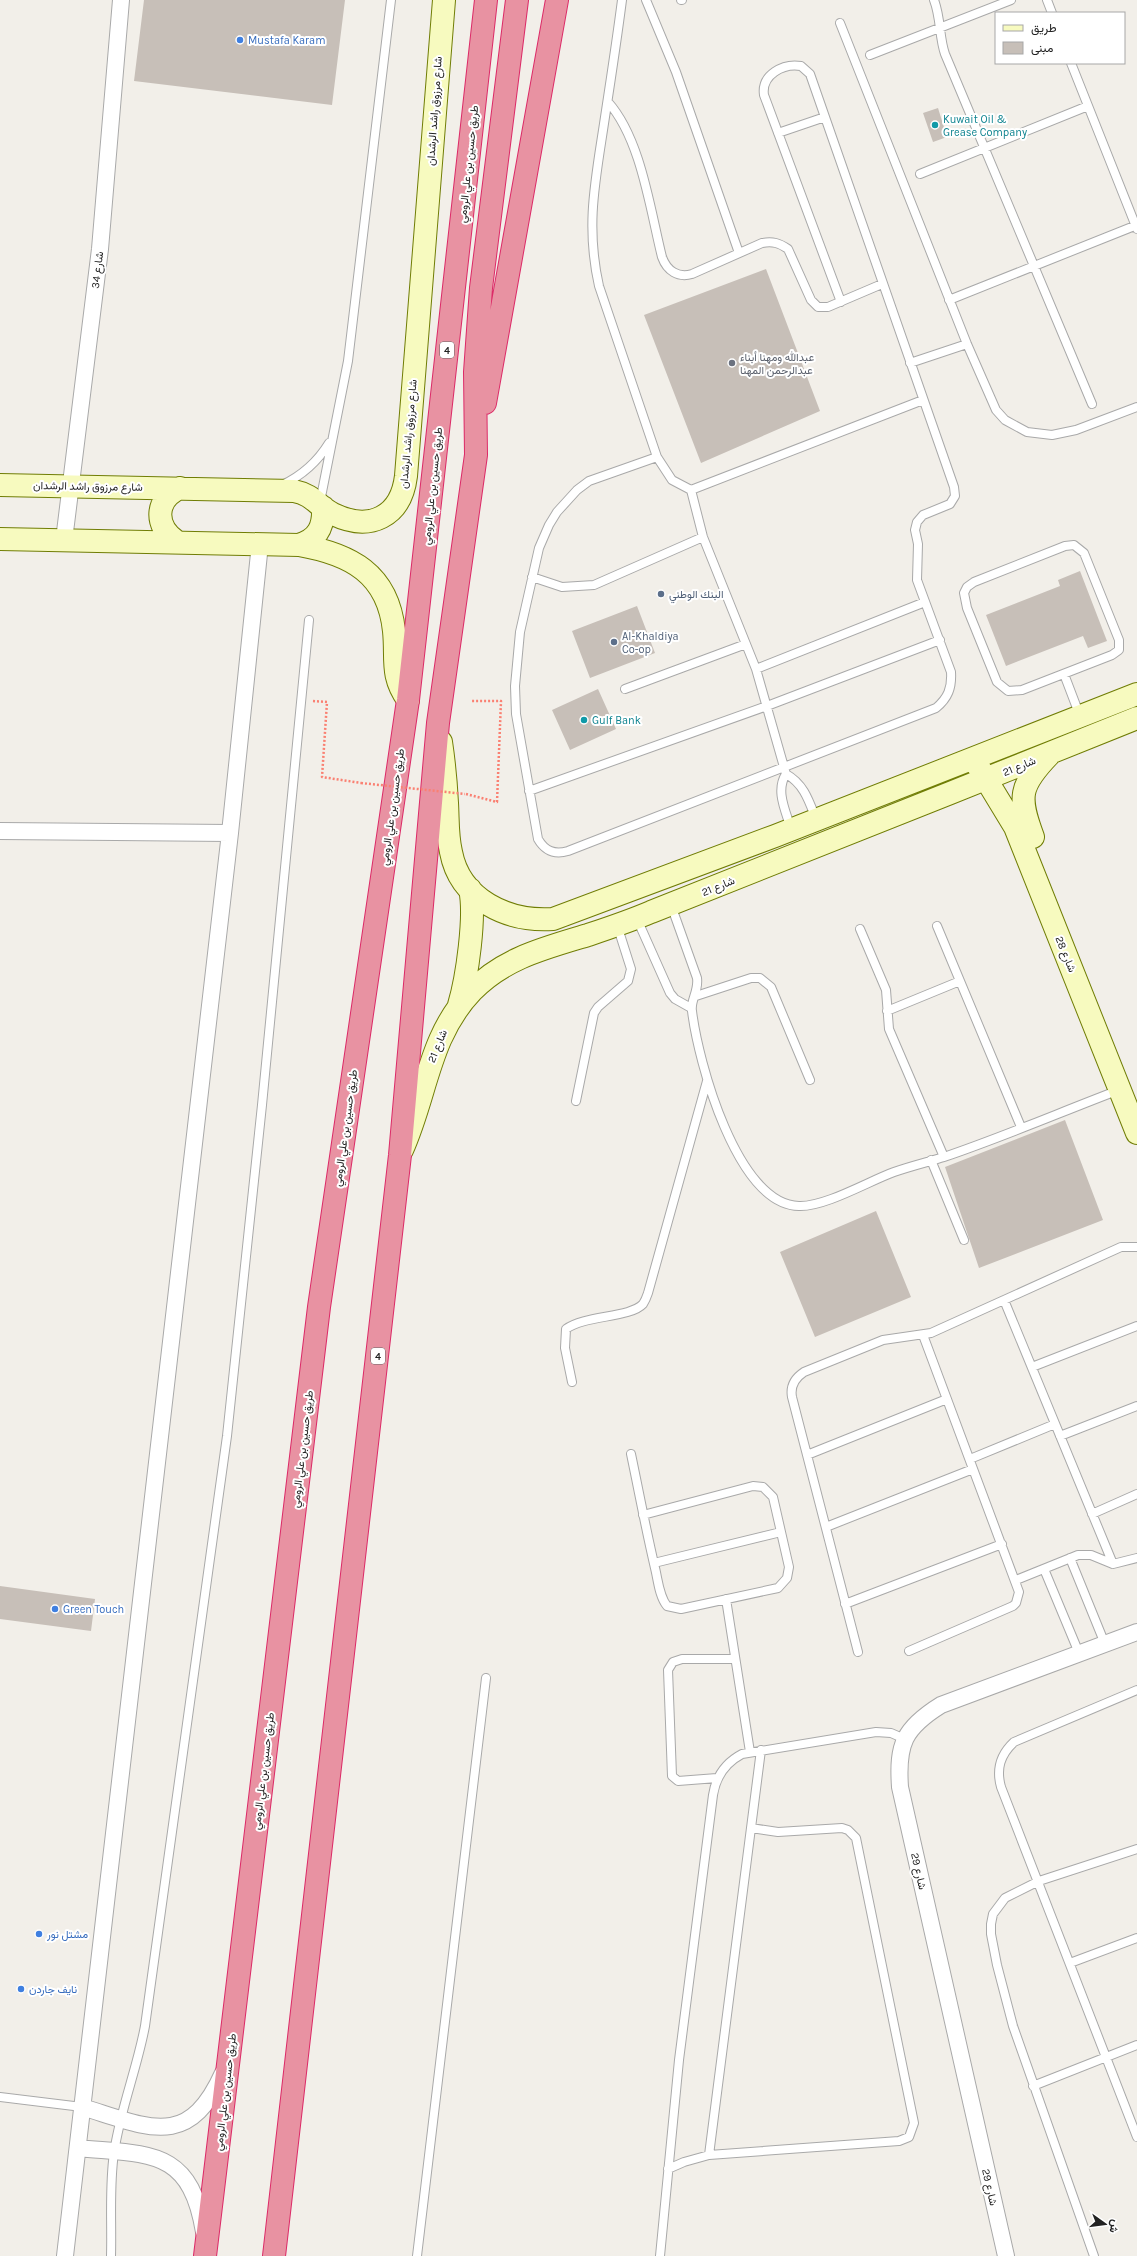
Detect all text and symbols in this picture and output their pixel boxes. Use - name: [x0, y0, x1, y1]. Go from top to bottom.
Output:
- legend: [995, 12, 1125, 64]
- text: طريق: [1031, 21, 1057, 36]
- place label: Mustafa Karam: [248, 34, 325, 47]
- marker: Mustafa Karam: [235, 35, 245, 45]
- text: مبنى: [1031, 41, 1053, 56]
- street label: شارع مرزوق راشد الرشدان: [424, 56, 446, 166]
- street label: طريق حسين بن علي الرومي: [456, 105, 484, 224]
- place label: Kuwait Oil & Grease Company: [943, 113, 1027, 139]
- marker: Kuwait Oil & Grease Company: [930, 120, 940, 130]
- street label: شارع 34: [89, 250, 107, 290]
- road number: 4: [440, 342, 454, 358]
- place label: عبدالله ومهنا أبناء عبدالرحمن المهنا: [740, 351, 814, 377]
- marker: عبدالله ومهنا أبناء عبدالرحمن المهنا: [727, 358, 737, 368]
- street label: شارع مرزوق راشد الرشدان: [397, 378, 421, 489]
- street label: طريق حسين بن علي الرومي: [420, 427, 448, 546]
- street label: شارع مرزوق راشد الرشدان: [33, 479, 143, 495]
- place label: البنك الوطني: [669, 588, 723, 604]
- marker: البنك الوطني: [656, 589, 666, 599]
- place label: Al-Khaldiya Co-op: [622, 630, 679, 656]
- marker: Al-Khaldiya Co-op: [609, 637, 619, 647]
- place label: Gulf Bank: [592, 714, 641, 727]
- marker: Gulf Bank: [579, 715, 589, 725]
- street label: طريق حسين بن علي الرومي: [378, 748, 410, 867]
- street label: شارع 21: [1001, 754, 1038, 780]
- street label: شارع 21: [700, 874, 737, 900]
- street label: شارع 28: [1051, 934, 1079, 975]
- street label: شارع 21: [425, 1027, 451, 1065]
- street label: طريق حسين بن علي الرومي: [331, 1069, 363, 1188]
- road number: 4: [371, 1348, 385, 1364]
- street label: طريق حسين بن علي الرومي: [289, 1390, 319, 1509]
- place label: Green Touch: [63, 1603, 124, 1616]
- marker: Green Touch: [50, 1604, 60, 1614]
- street label: طريق حسين بن علي الرومي: [250, 1712, 280, 1831]
- street label: شارع 29: [907, 1851, 929, 1891]
- place label: مشتل نور: [46, 1928, 88, 1941]
- marker: مشتل نور: [34, 1929, 44, 1939]
- place label: نايف جاردن: [29, 1983, 77, 1996]
- marker: نايف جاردن: [16, 1984, 26, 1994]
- street label: طريق حسين بن علي الرومي: [212, 2033, 242, 2152]
- street label: شارع 29: [978, 2167, 1000, 2207]
- north arrow: [1085, 2204, 1125, 2244]
- text: ش: [1106, 2218, 1122, 2234]

